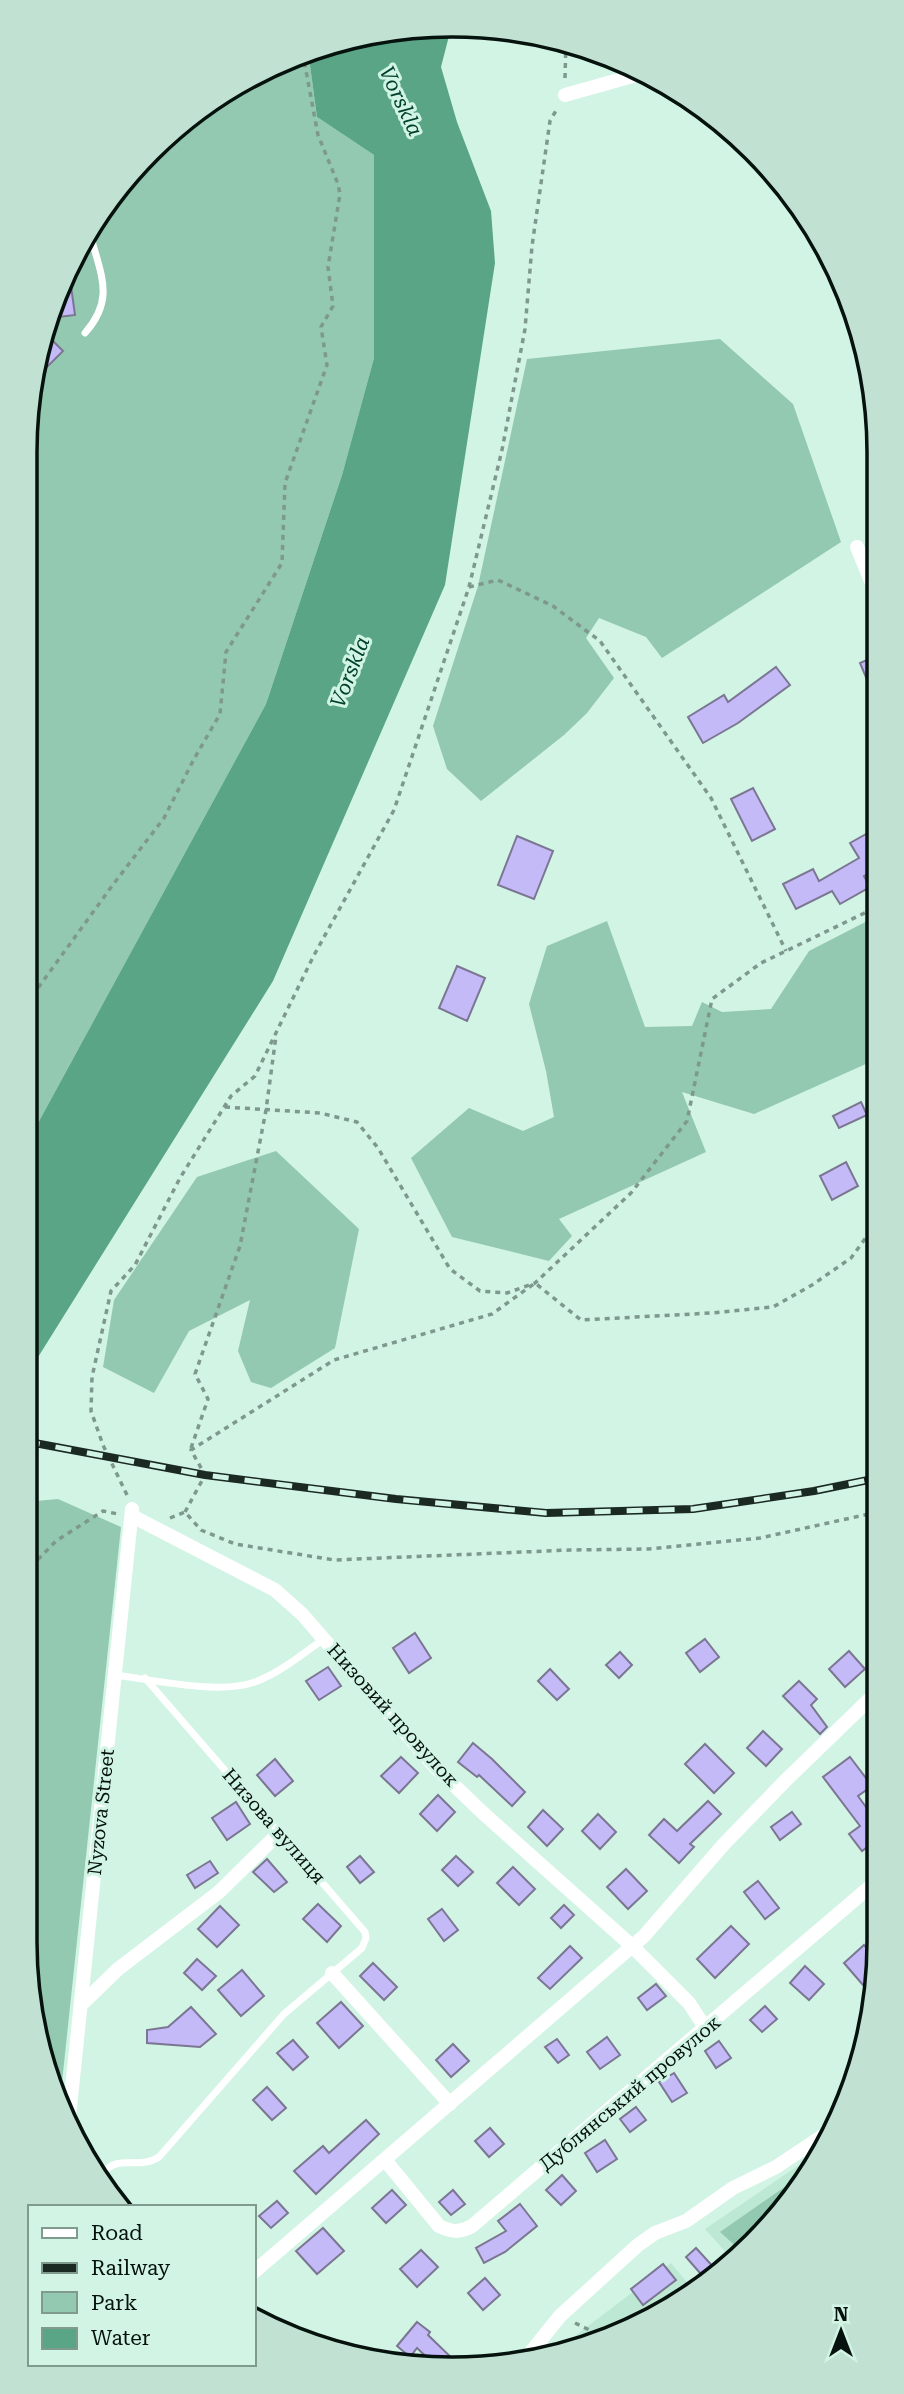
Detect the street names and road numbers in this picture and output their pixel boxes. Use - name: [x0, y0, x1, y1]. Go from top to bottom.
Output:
- street label: Низовий провулок: [323, 1639, 463, 1791]
- street label: Nyzova Street: [83, 1748, 119, 1876]
- street label: Низова вулиця: [218, 1764, 330, 1888]
- street label: Дублянський провулок: [535, 2011, 725, 2175]

